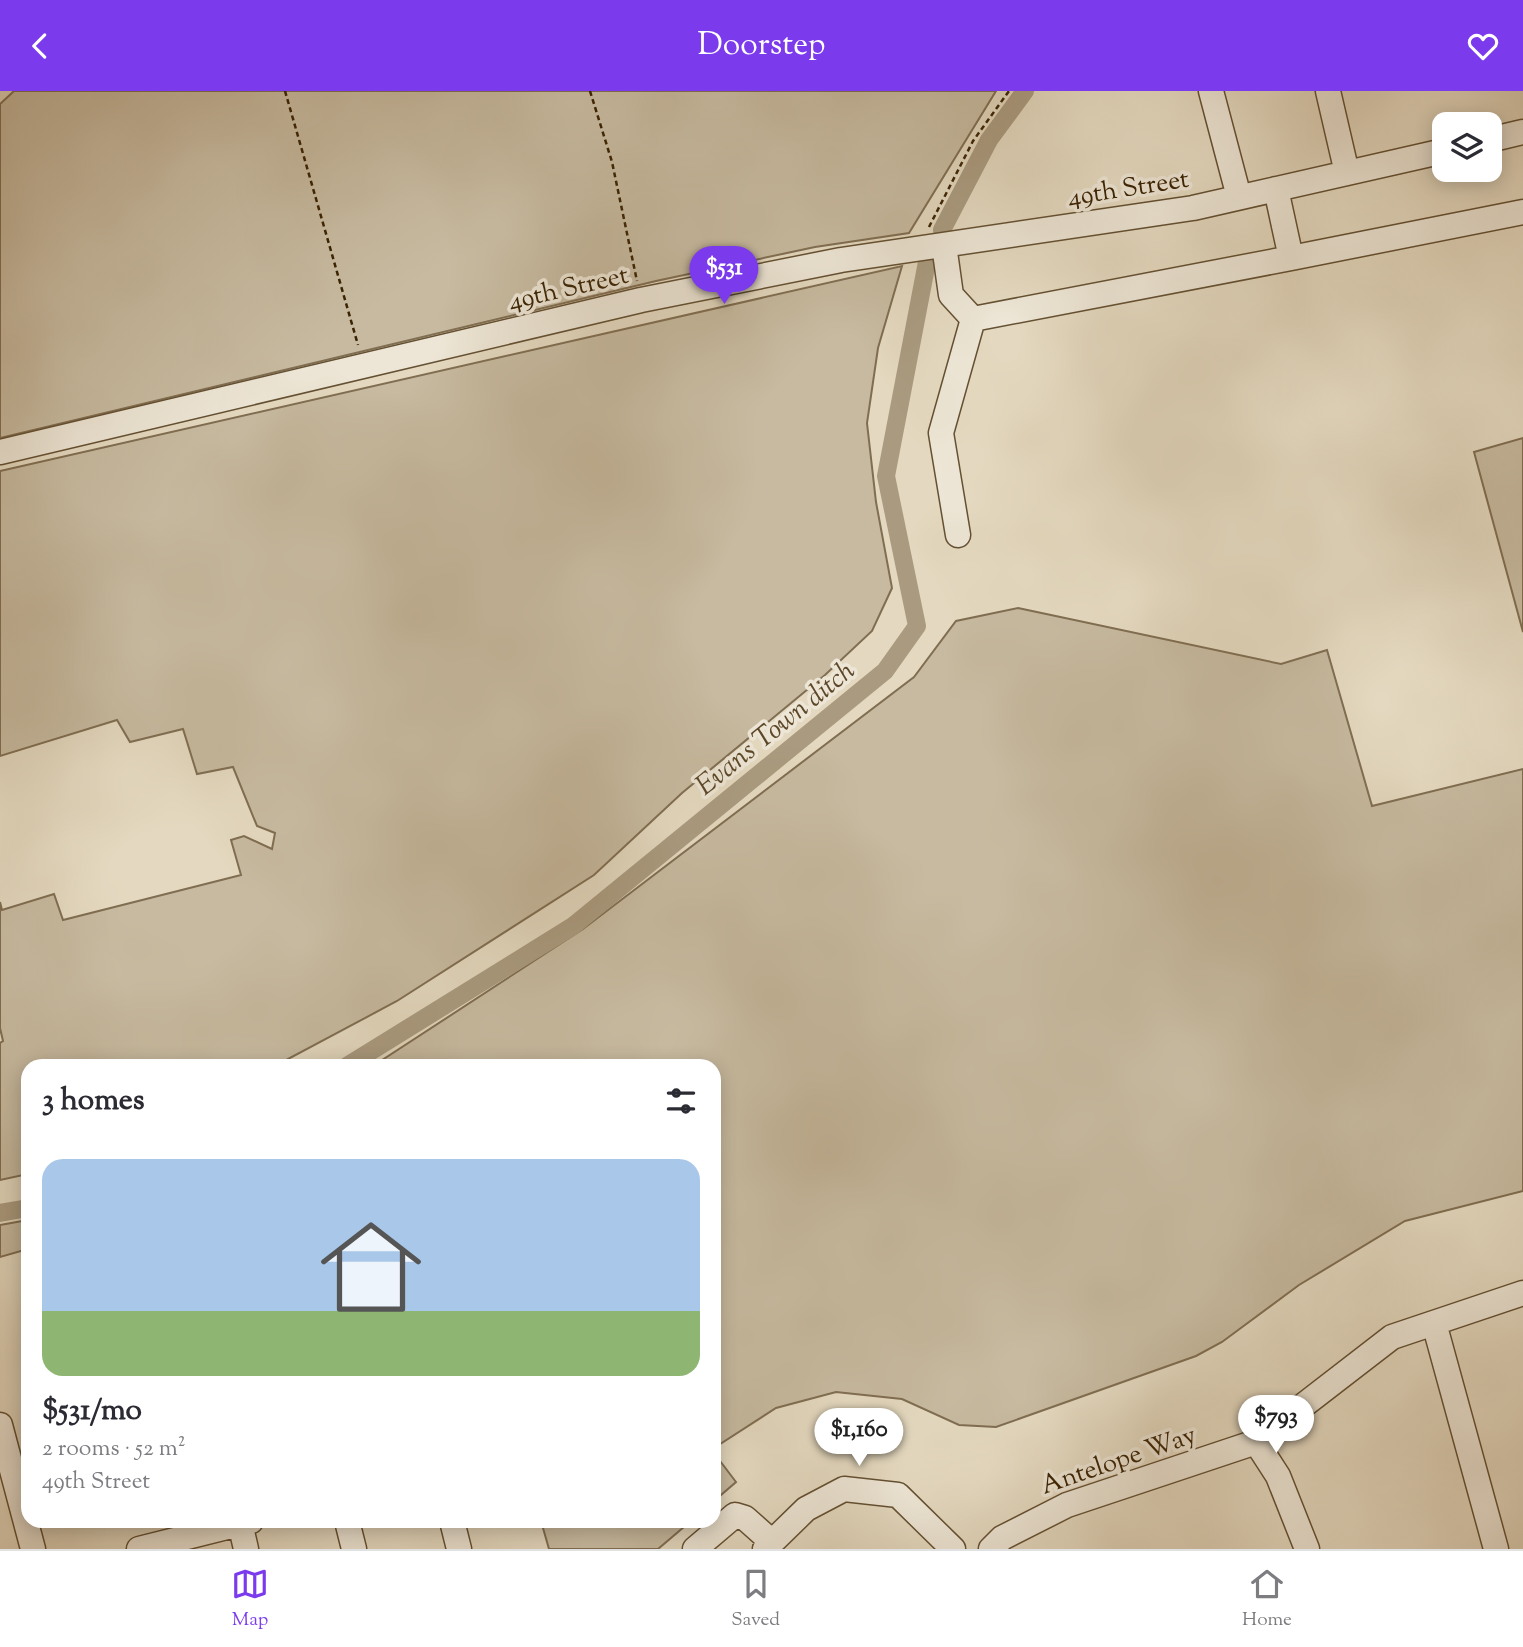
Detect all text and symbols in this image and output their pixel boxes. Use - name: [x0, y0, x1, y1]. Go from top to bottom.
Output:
- text: Doorstep: [697, 23, 826, 69]
- icon: back: [21, 27, 59, 65]
- icon: heart: [1464, 27, 1502, 65]
- map controls: [1432, 112, 1502, 182]
- button: layers: [1432, 112, 1502, 182]
- street label: 49th Street: [1065, 162, 1192, 217]
- pin: $531: [683, 247, 765, 306]
- text: $531: [705, 252, 743, 285]
- street label: 49th Street: [505, 258, 632, 321]
- water label: Evans Town ditch: [687, 652, 865, 806]
- text: 3 homes: [42, 1080, 145, 1123]
- icon: filters: [662, 1082, 700, 1120]
- icon: home: [308, 1204, 434, 1330]
- text: $531/mo: [42, 1390, 142, 1433]
- pin: $793: [1235, 1395, 1317, 1455]
- text: $793: [1254, 1401, 1298, 1434]
- pin: $1,160: [802, 1409, 916, 1468]
- text: $1,160: [830, 1414, 888, 1447]
- street label: Antelope Way: [1036, 1417, 1201, 1505]
- text: 2 rooms · 52 m²: [42, 1433, 185, 1466]
- text: 49th Street: [42, 1466, 150, 1499]
- tab: Map: [231, 1565, 269, 1634]
- tab: Saved: [731, 1565, 780, 1634]
- tab: Home: [1242, 1565, 1292, 1634]

